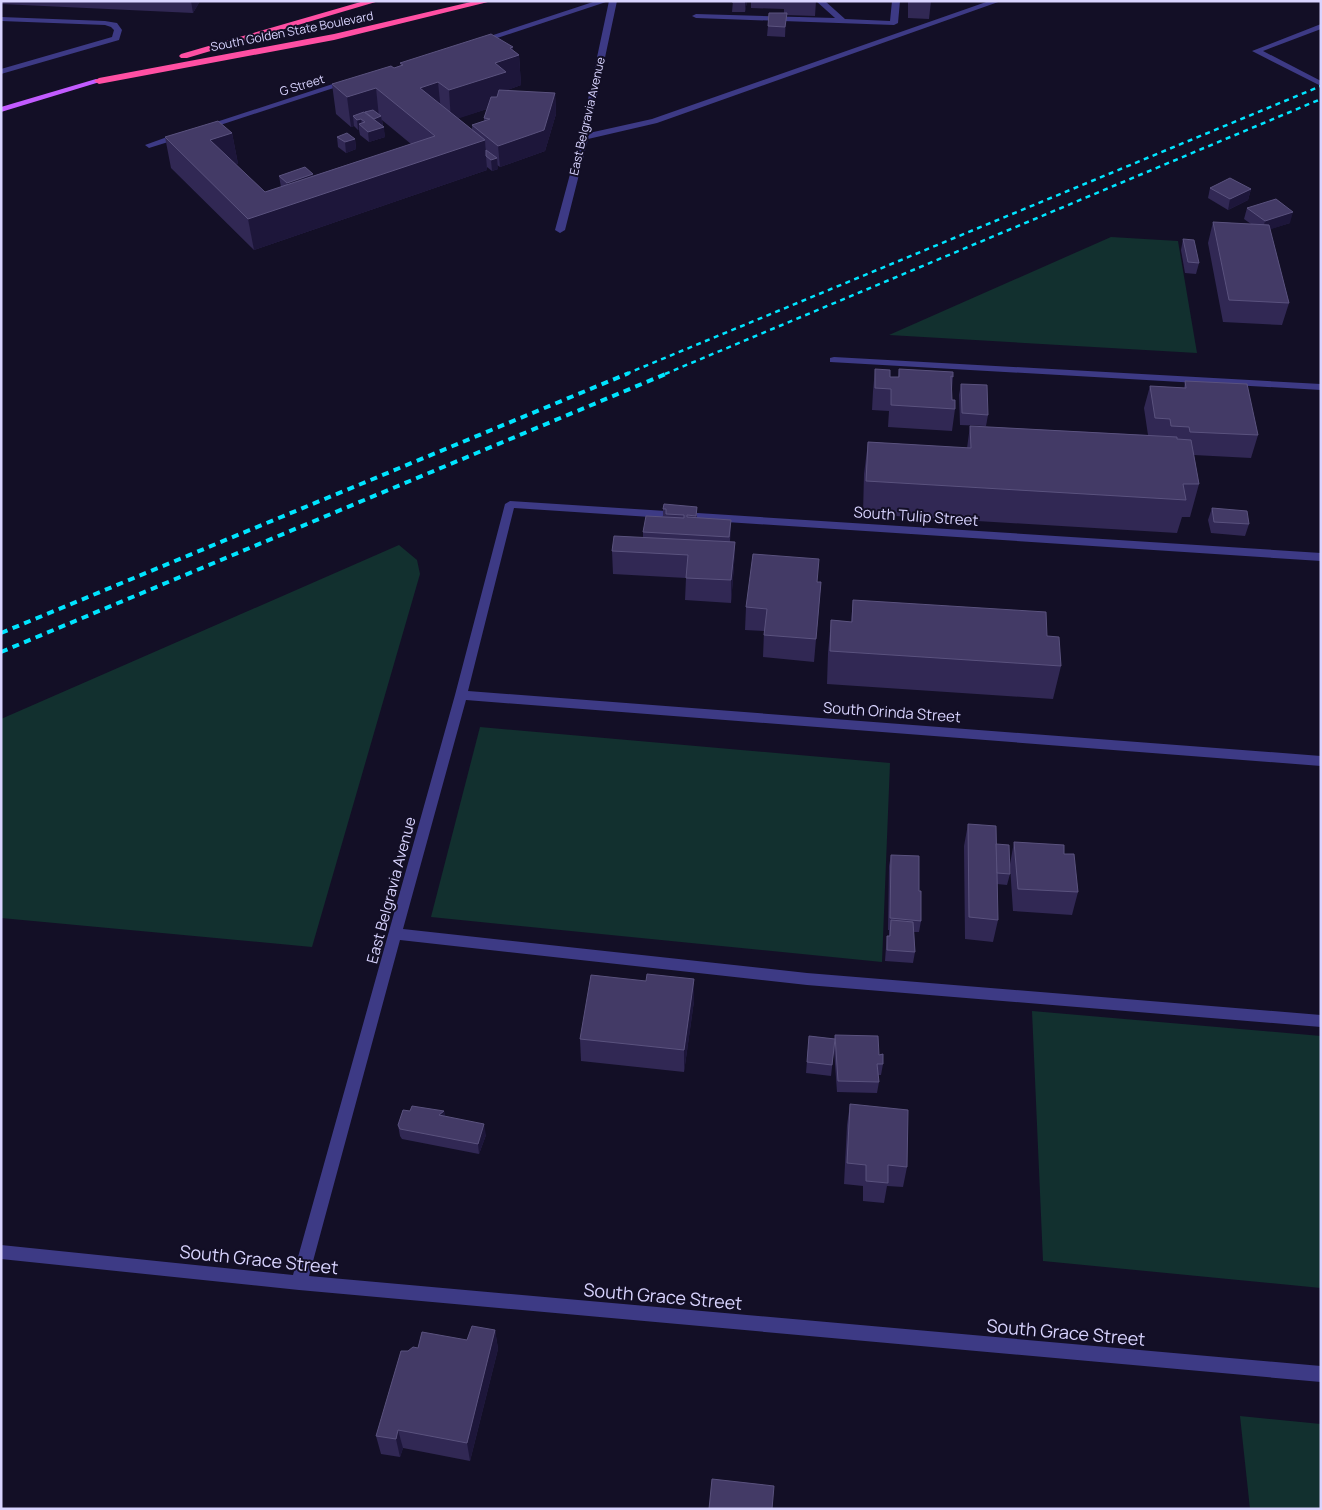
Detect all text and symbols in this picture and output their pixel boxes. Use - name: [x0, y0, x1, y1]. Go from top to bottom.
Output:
- street label: South Golden State Boulevard: [209, 7, 375, 55]
- street label: East Belgravia Avenue: [565, 55, 609, 177]
- street label: G Street: [277, 70, 327, 100]
- street label: South Tulip Street: [853, 501, 979, 531]
- street label: South Orinda Street: [823, 697, 961, 727]
- street label: East Belgravia Avenue: [361, 814, 421, 966]
- street label: South Grace Street: [178, 1239, 340, 1279]
- street label: South Grace Street: [583, 1277, 743, 1315]
- street label: South Grace Street: [986, 1313, 1146, 1351]

